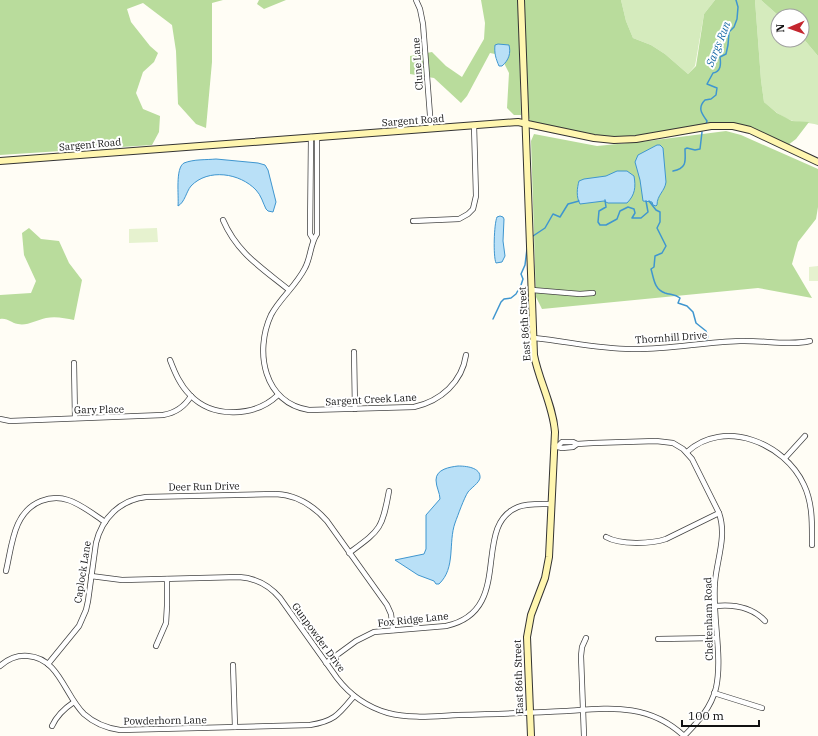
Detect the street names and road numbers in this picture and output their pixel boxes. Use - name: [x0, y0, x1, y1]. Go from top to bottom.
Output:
- street label: Clune Lane: [409, 37, 426, 91]
- street label: Sargent Road: [381, 112, 445, 129]
- street label: Sargent Road: [58, 135, 122, 154]
- street label: East 86th Street: [515, 286, 534, 362]
- street label: Thornhill Drive: [635, 328, 707, 347]
- street label: Sargent Creek Lane: [325, 391, 417, 408]
- street label: Gary Place: [74, 403, 124, 416]
- street label: Deer Run Drive: [168, 479, 240, 494]
- street label: Caplock Lane: [71, 540, 94, 604]
- street label: Cheltenham Road: [701, 577, 716, 661]
- street label: Gunpowder Drive: [289, 600, 348, 675]
- street label: Fox Ridge Lane: [377, 609, 449, 630]
- street label: East 86th Street: [511, 639, 526, 715]
- street label: Powderhorn Lane: [123, 713, 207, 728]

